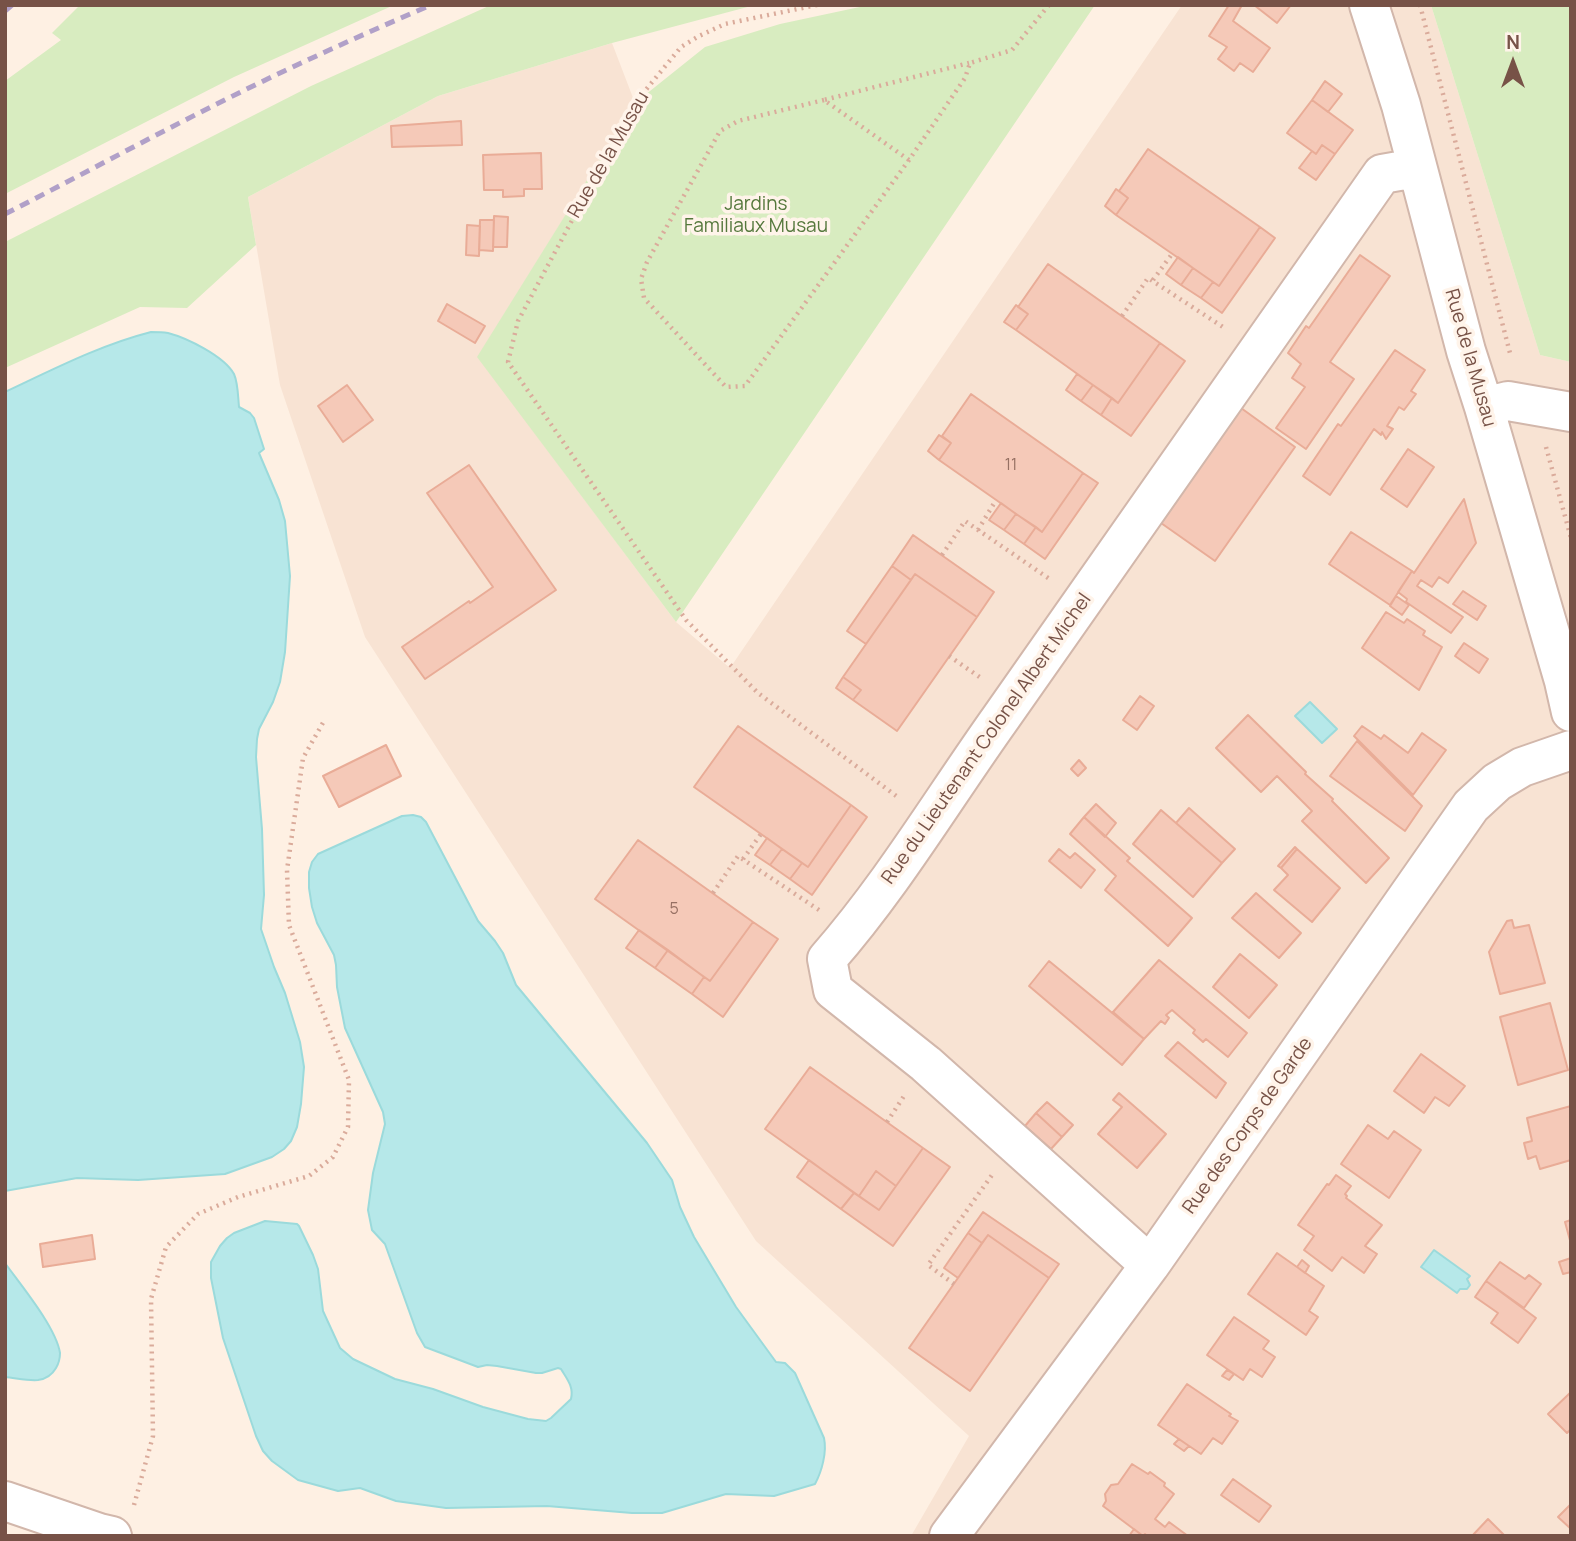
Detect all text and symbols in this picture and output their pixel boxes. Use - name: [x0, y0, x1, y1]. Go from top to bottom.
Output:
- north arrow: [1478, 28, 1548, 98]
- text: N: [1506, 29, 1520, 55]
- street label: Rue de la Musau: [564, 88, 654, 222]
- park label: Jardins Familiaux Musau: [684, 194, 828, 238]
- street label: Rue de la Musau: [1439, 287, 1501, 429]
- house number: 11: [1005, 456, 1017, 476]
- street label: Rue du Lieutenant Colonel Albert Michel: [877, 589, 1097, 889]
- house number: 5: [669, 900, 679, 920]
- street label: Rue des Corps de Garde: [1178, 1033, 1318, 1219]

